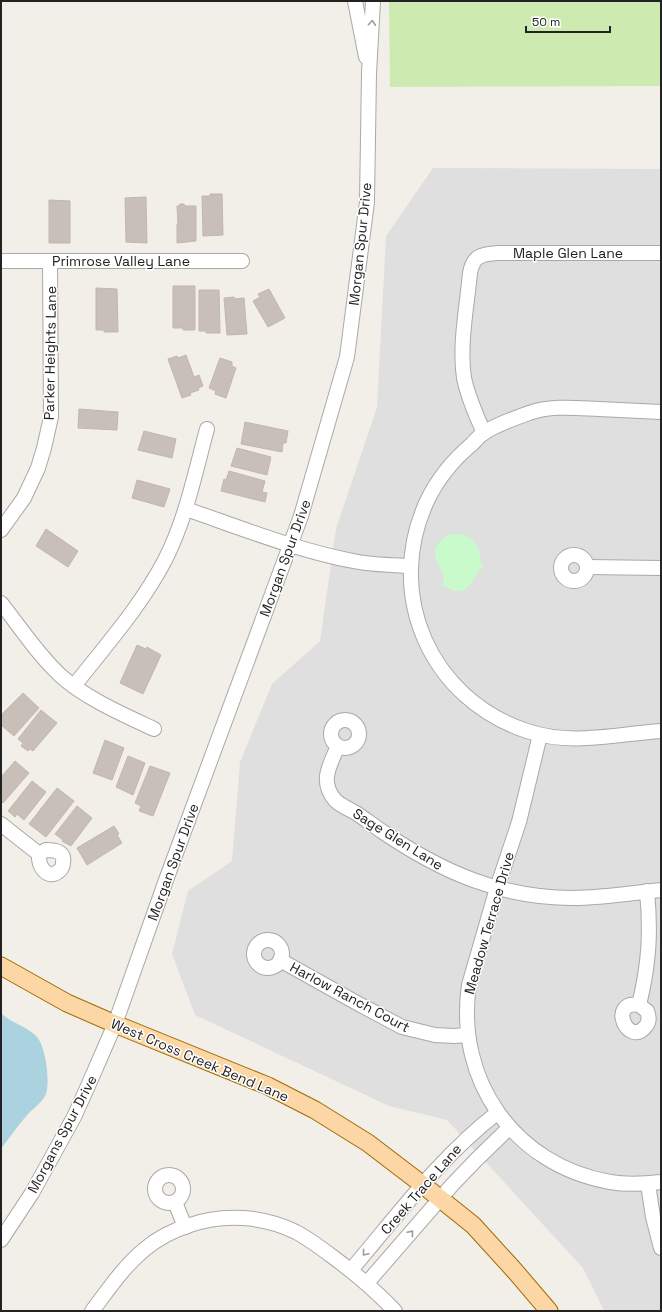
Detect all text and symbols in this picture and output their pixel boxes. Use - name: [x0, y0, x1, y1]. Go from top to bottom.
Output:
- scale bar: [526, 8, 610, 34]
- text: 50 m: [532, 14, 560, 30]
- one-way arrow: [368, 20, 377, 26]
- street label: Morgan Spur Drive: [345, 182, 375, 306]
- street label: Maple Glen Lane: [513, 244, 623, 262]
- street label: Primrose Valley Lane: [52, 252, 190, 270]
- street label: Parker Heights Lane: [40, 286, 60, 420]
- street label: Morgan Spur Drive: [255, 497, 315, 619]
- street label: Morgan Spur Drive: [143, 801, 203, 923]
- street label: Sage Glen Lane: [350, 804, 446, 874]
- street label: Meadow Terrace Drive: [460, 850, 518, 996]
- street label: Harlow Ranch Court: [287, 958, 413, 1036]
- street label: West Cross Creek Bend Lane: [108, 1014, 292, 1106]
- street label: Morgans Spur Drive: [23, 1072, 101, 1196]
- street label: Creek Trace Lane: [377, 1140, 465, 1238]
- one-way arrow: [406, 1230, 413, 1238]
- one-way arrow: [363, 1249, 370, 1256]

